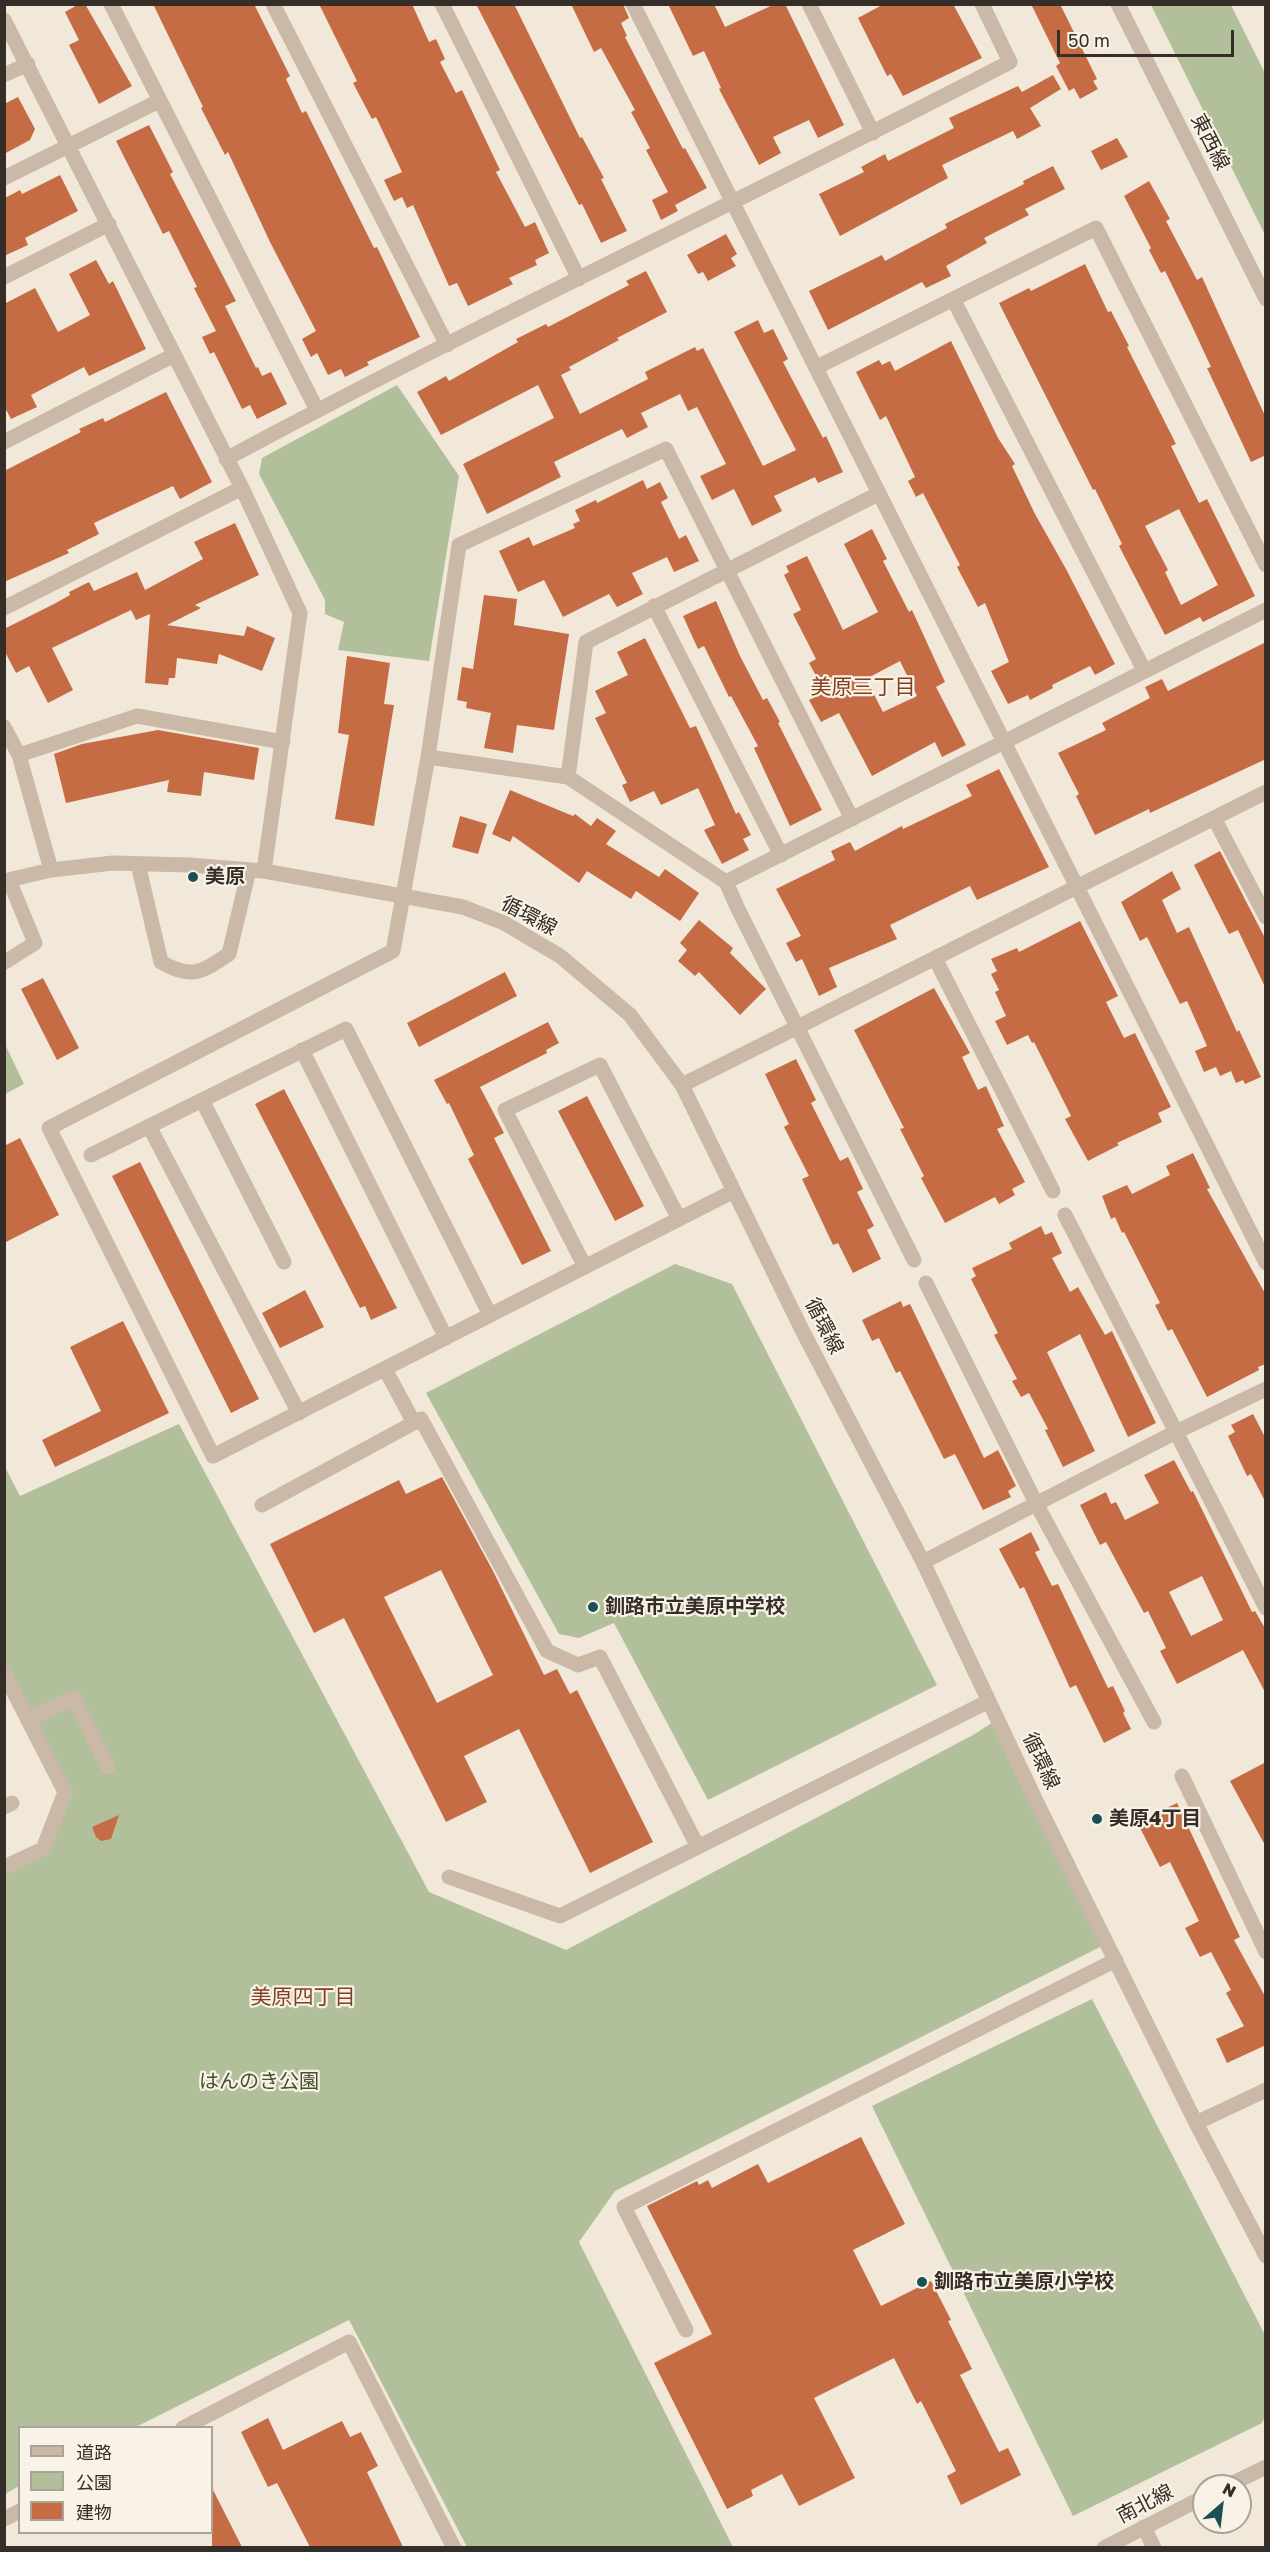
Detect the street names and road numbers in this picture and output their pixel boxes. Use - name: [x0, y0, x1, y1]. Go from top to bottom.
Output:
- street label: 東西線: [1186, 110, 1234, 174]
- street label: 循環線: [497, 891, 561, 941]
- street label: 循環線: [800, 1294, 848, 1358]
- street label: 循環線: [1017, 1729, 1065, 1793]
- street label: 南北線: [1113, 2480, 1177, 2528]

